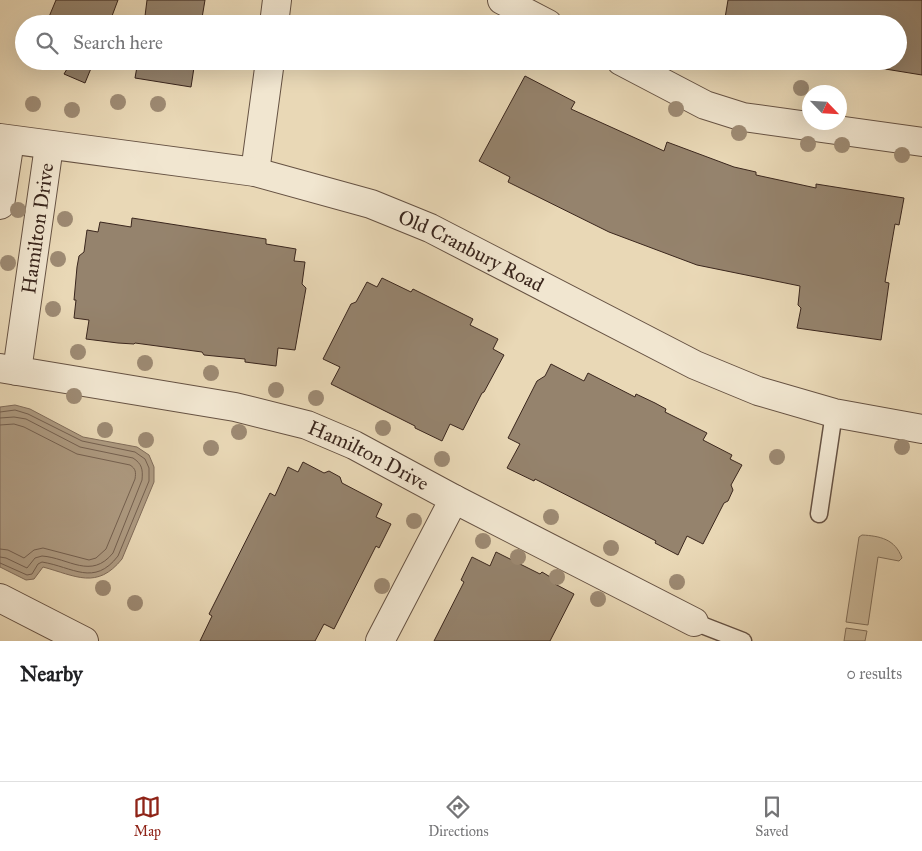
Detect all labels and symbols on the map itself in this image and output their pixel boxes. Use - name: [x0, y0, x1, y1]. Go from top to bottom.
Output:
- north arrow: [802, 85, 847, 130]
- street label: Hamilton Drive: [16, 161, 58, 296]
- street label: Old Cranbury Road: [395, 204, 548, 297]
- street label: Hamilton Drive: [305, 415, 433, 495]

